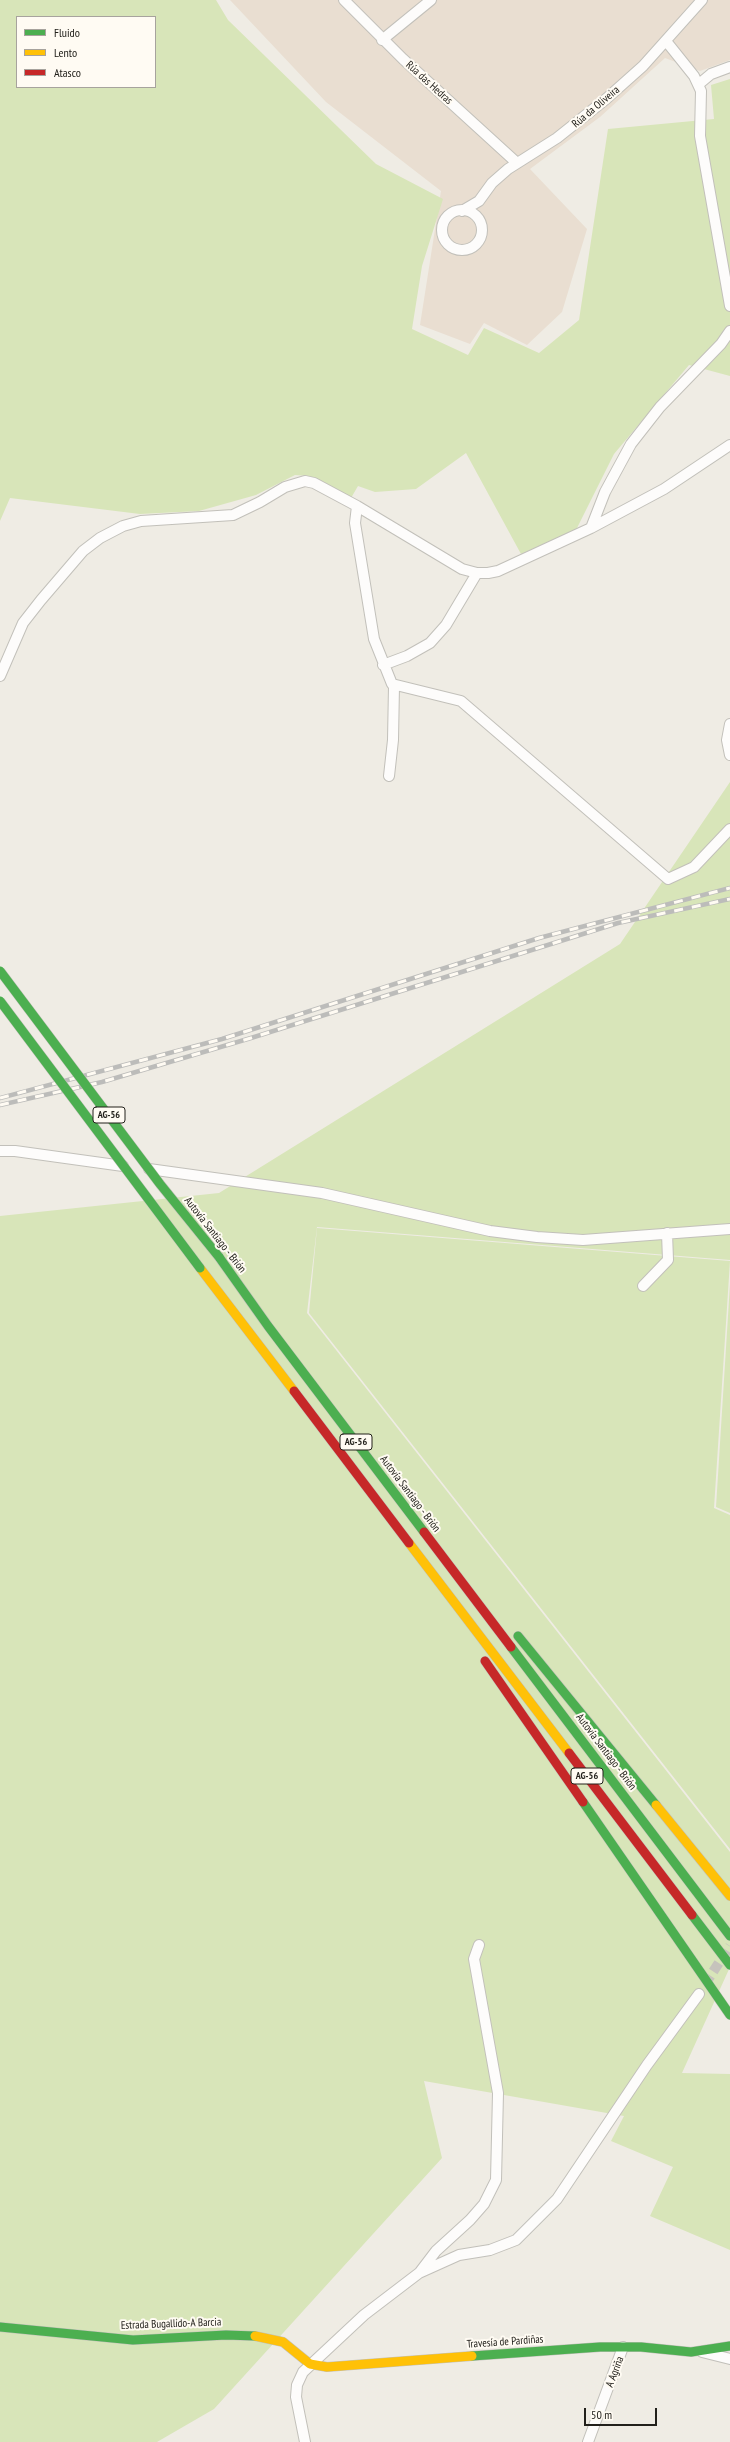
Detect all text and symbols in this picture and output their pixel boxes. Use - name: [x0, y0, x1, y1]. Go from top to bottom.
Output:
- legend: [16, 16, 156, 88]
- text: Fluido: [54, 25, 80, 40]
- text: Lento: [54, 45, 77, 60]
- street label: Rúa das Hedras: [403, 59, 455, 107]
- text: Atasco: [54, 65, 81, 80]
- street label: Rúa da Oliveira: [570, 83, 622, 131]
- road number: AG-56: [93, 1107, 125, 1123]
- street label: Autovía Santiago - Brión: [181, 1195, 249, 1275]
- road number: AG-56: [340, 1434, 372, 1450]
- street label: Autovía Santiago - Brión: [377, 1453, 443, 1535]
- street label: Autovía Santiago - Brión: [573, 1711, 639, 1793]
- road number: AG-56: [571, 1768, 603, 1784]
- street label: Estrada Bugallido-A Barcia: [121, 2316, 221, 2332]
- street label: Travesía de Pardiñas: [466, 2333, 544, 2351]
- street label: A Agriña: [603, 2355, 627, 2389]
- scale bar: [586, 2400, 659, 2426]
- text: 50 m: [591, 2407, 612, 2422]

